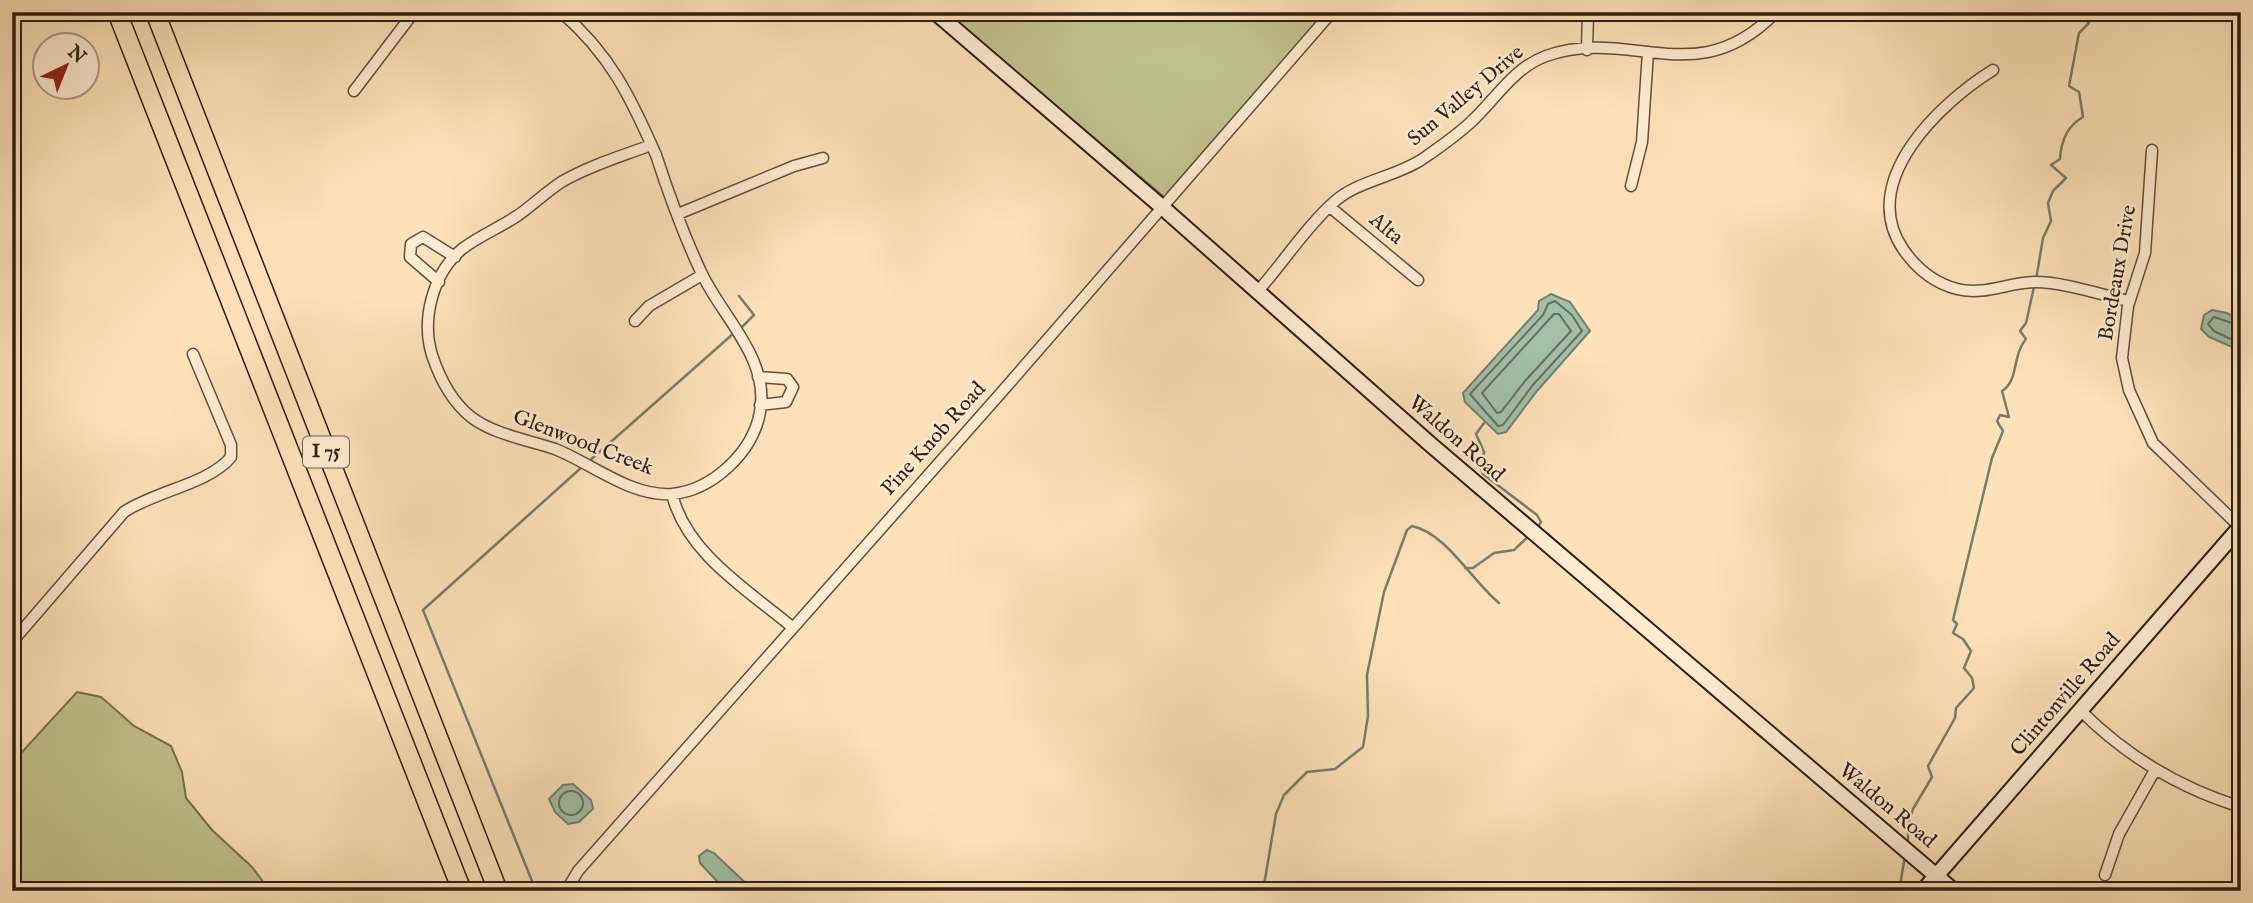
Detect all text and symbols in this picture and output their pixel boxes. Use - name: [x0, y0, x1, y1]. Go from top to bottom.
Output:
- north arrow: [32, 32, 102, 102]
- street label: Sun Valley Drive: [1402, 39, 1530, 153]
- text: N: [61, 40, 91, 70]
- street label: Bordeaux Drive: [2093, 203, 2143, 343]
- street label: Alta: [1363, 206, 1409, 252]
- street label: Pine Knob Road: [876, 376, 993, 502]
- street label: Waldon Road: [1402, 390, 1510, 489]
- street label: Glenwood Creek: [509, 404, 658, 482]
- road number: I 75: [303, 436, 349, 467]
- street label: Clintonville Road: [2005, 627, 2128, 762]
- street label: Waldon Road: [1833, 757, 1942, 855]

